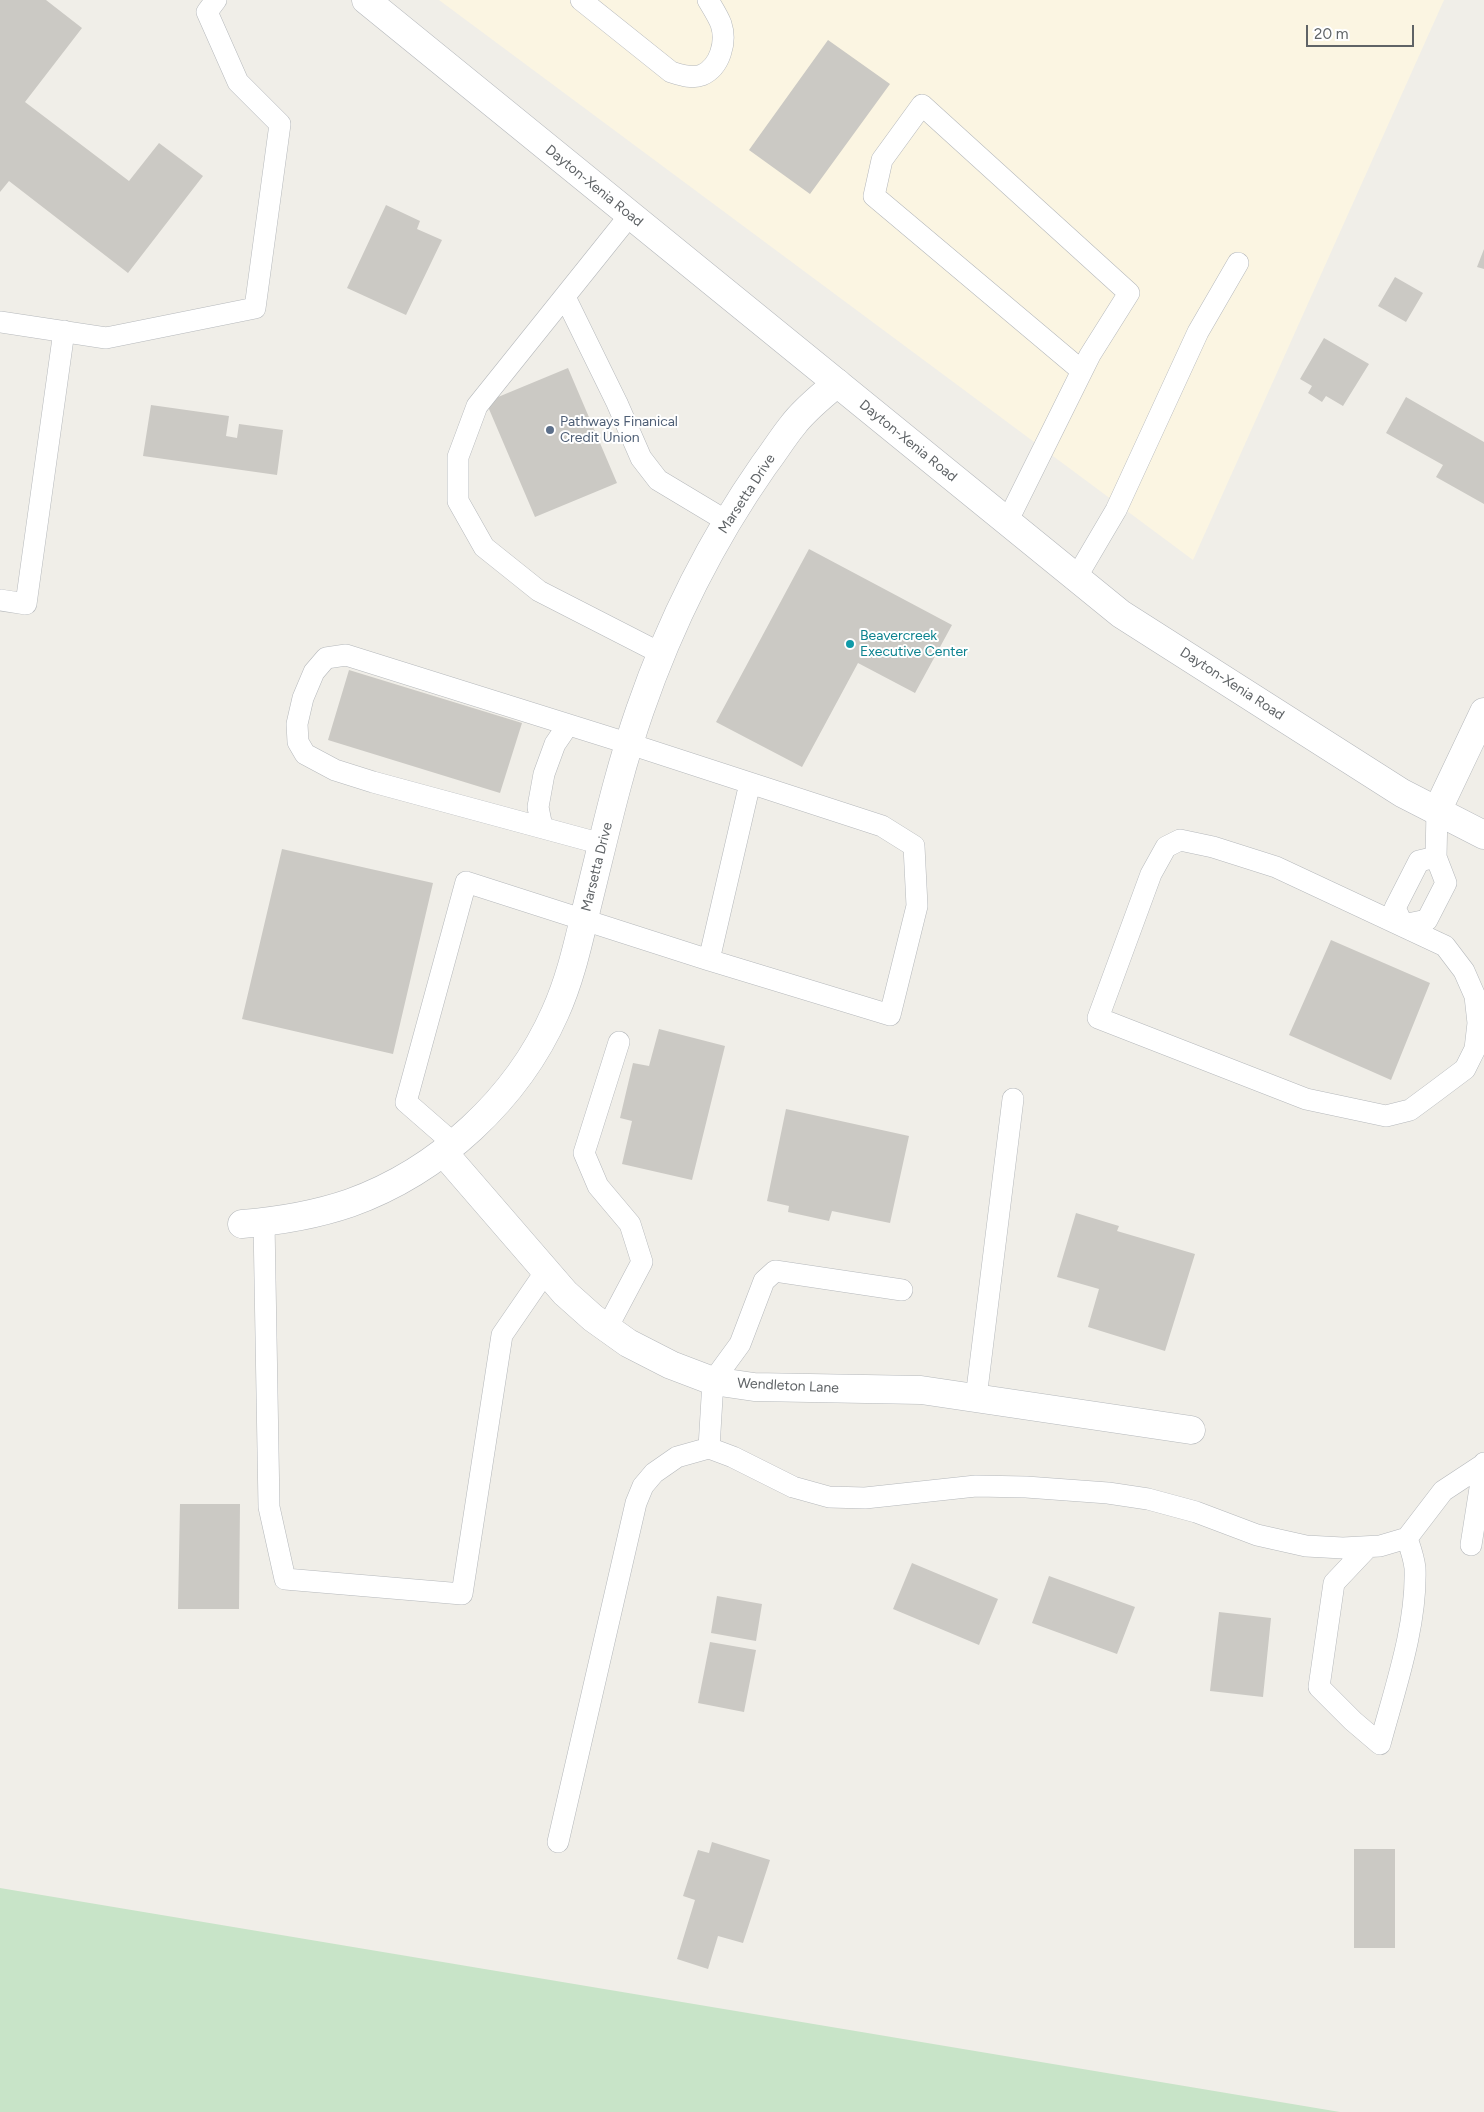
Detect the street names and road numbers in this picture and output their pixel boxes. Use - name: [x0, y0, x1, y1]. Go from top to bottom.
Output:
- street label: Dayton-Xenia Road: [542, 141, 646, 231]
- street label: Dayton-Xenia Road: [856, 396, 960, 486]
- street label: Marsetta Drive: [715, 451, 779, 537]
- street label: Dayton-Xenia Road: [1177, 644, 1287, 724]
- street label: Marsetta Drive: [578, 821, 616, 913]
- street label: Wendleton Lane: [737, 1375, 839, 1397]

